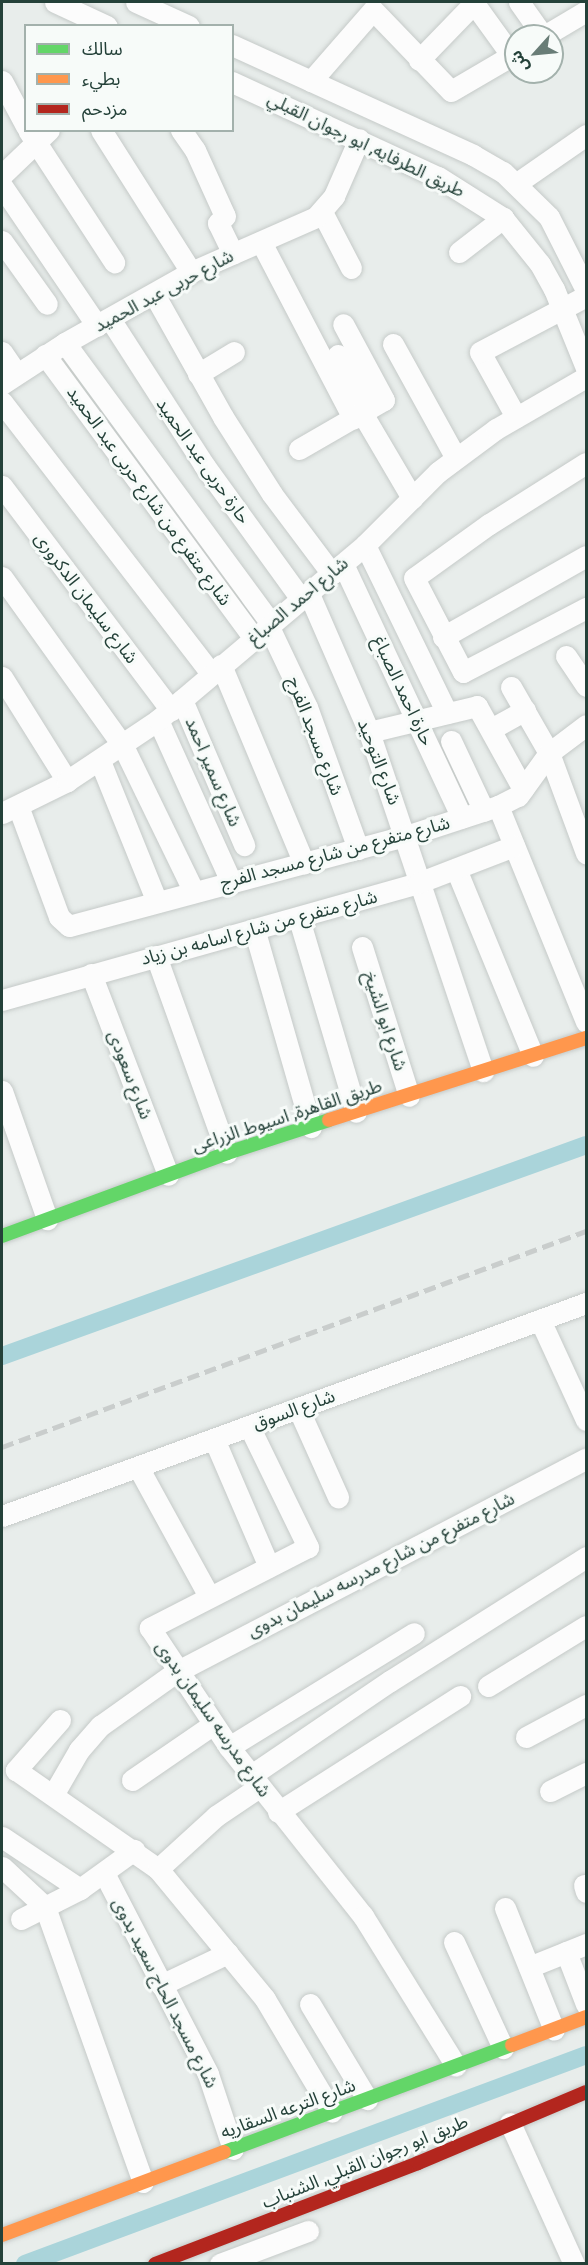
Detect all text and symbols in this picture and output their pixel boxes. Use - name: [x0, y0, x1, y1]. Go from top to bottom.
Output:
- legend: [24, 24, 234, 132]
- north arrow: [504, 24, 564, 84]
- text: سالك: [82, 38, 123, 59]
- text: ش: [506, 47, 533, 76]
- text: بطيء: [82, 68, 120, 89]
- street label: طريق الطرفايه, ابو رجوان القبلي: [264, 88, 468, 202]
- text: مزدحم: [82, 98, 127, 119]
- street label: شارع حربى عبد الحميد: [91, 245, 237, 337]
- street label: شارع متفرع من شارع حربى عبد الحميد: [62, 382, 236, 610]
- street label: حارة حربى عبد الحميد: [152, 394, 254, 528]
- street label: شارع سليمان الدكرورى: [30, 528, 142, 668]
- street label: شارع احمد الصباغ: [243, 553, 353, 649]
- street label: حارة احمد الصباغ: [368, 633, 438, 749]
- street label: شارع مسجد الفرج: [282, 673, 348, 799]
- street label: شارع سمير احمد: [180, 714, 246, 830]
- street label: شارع التوحيد: [353, 716, 405, 808]
- street label: شارع متفرع من شارع مسجد الفرج: [218, 812, 452, 894]
- street label: شارع متفرع من شارع اسامه بن زياد: [138, 886, 380, 970]
- street label: شارع ابو الشيخ: [359, 968, 411, 1074]
- street label: شارع سعودى: [103, 1028, 157, 1122]
- street label: طريق القاهرة, اسيوط الزراعى: [189, 1075, 385, 1157]
- street label: شارع السوق: [250, 1385, 338, 1435]
- street label: شارع متفرع من شارع مدرسه سليمان بدوى: [244, 1488, 518, 1642]
- street label: شارع مدرسه سليمان بدوى: [151, 1637, 275, 1801]
- street label: شارع مسجد الحاج سعيد بدوى: [108, 1894, 222, 2092]
- street label: شارع الترعه السقاريه: [218, 2075, 358, 2143]
- street label: طريق ابو رجوان القبلي, الشنباب: [259, 2111, 471, 2213]

